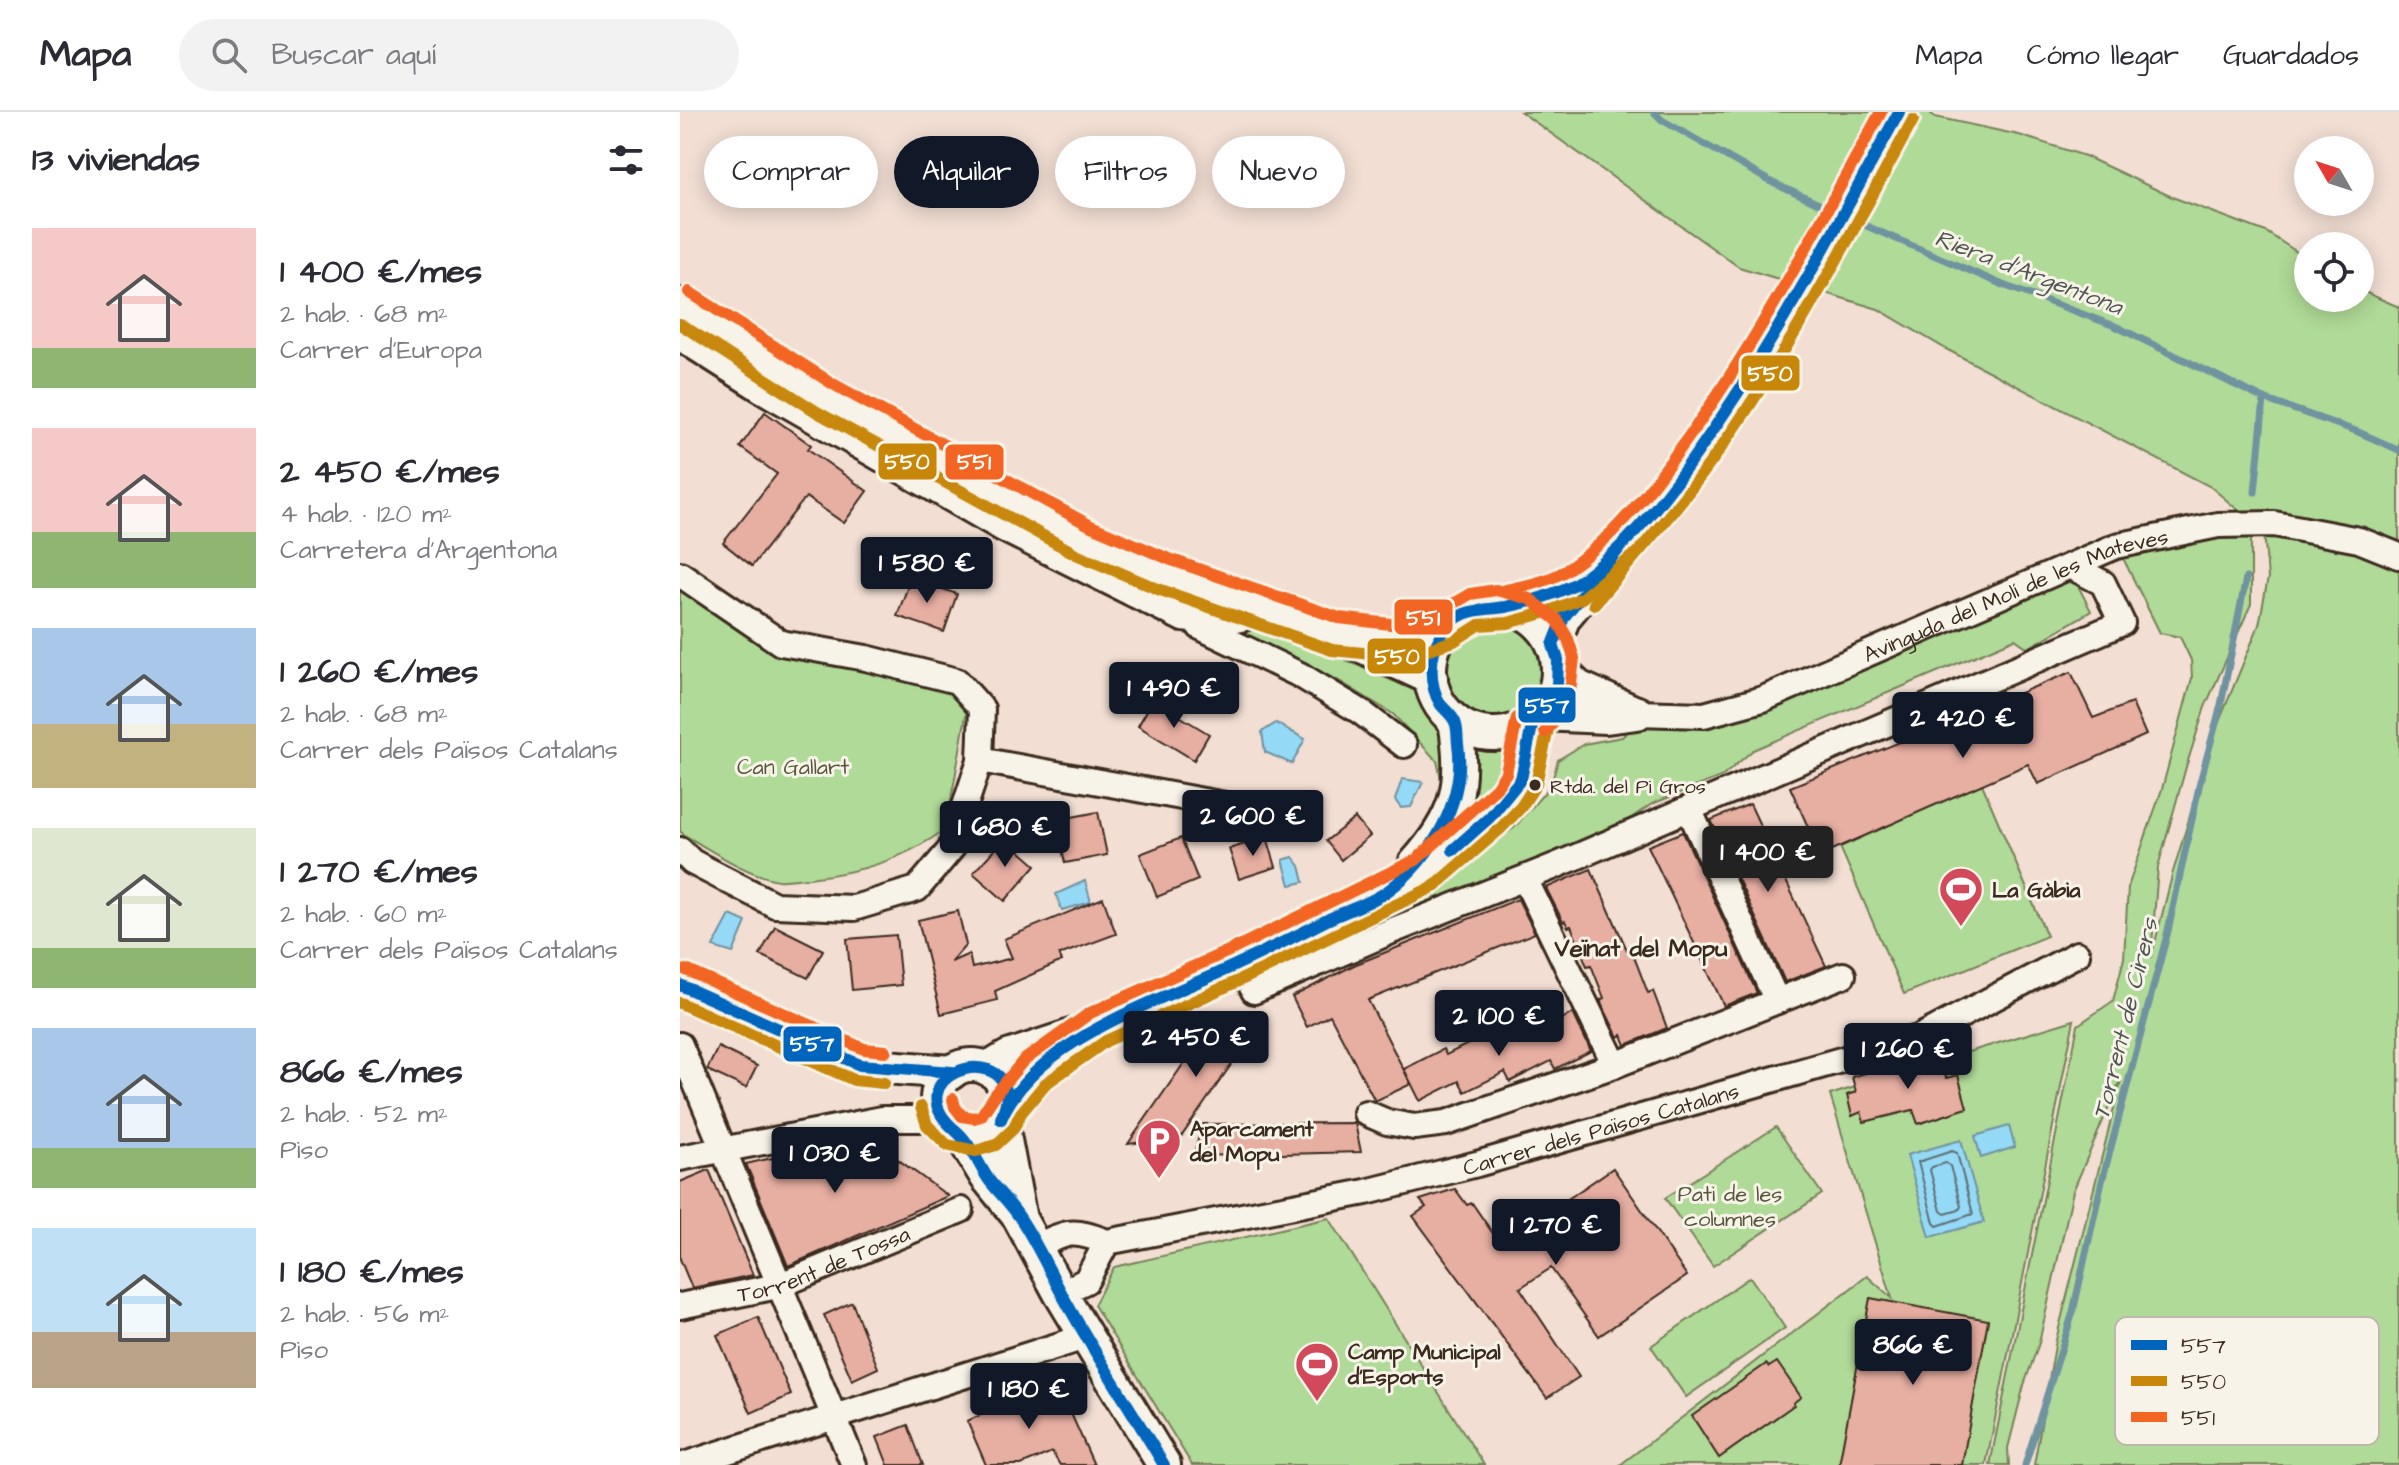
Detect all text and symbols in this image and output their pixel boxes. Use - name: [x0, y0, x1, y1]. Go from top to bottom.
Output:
- search box: [179, 19, 739, 91]
- text: Mapa: [40, 29, 131, 81]
- icon: search: [207, 33, 251, 77]
- text: Buscar aquí: [271, 34, 436, 76]
- text: Mapa: [1915, 36, 1983, 75]
- text: Cómo llegar: [2027, 36, 2179, 75]
- text: Guardados: [2223, 36, 2359, 75]
- text: 13 viviendas: [32, 136, 200, 184]
- chip: Comprar: [704, 136, 878, 208]
- chip: Alquilar: [894, 136, 1039, 208]
- chip: Filtros: [1055, 136, 1196, 208]
- chip: Nuevo: [1212, 136, 1345, 208]
- north arrow: [2294, 136, 2374, 216]
- map controls: [2294, 136, 2374, 312]
- icon: filters: [604, 138, 648, 182]
- water label: Riera d'Argentona: [1930, 222, 2129, 326]
- button: locate: [2294, 232, 2374, 312]
- text: 1 400 €/mes: [280, 248, 482, 296]
- icon: home: [96, 260, 192, 356]
- text: 2 hab. · 68 m²: [280, 296, 448, 332]
- text: Carrer d'Europa: [280, 332, 482, 368]
- line badge: 550: [1740, 354, 1801, 392]
- text: 550: [1747, 359, 1793, 390]
- line badge: 550: [877, 442, 938, 481]
- line badge: 551: [944, 443, 1005, 481]
- text: 550: [884, 447, 930, 478]
- text: 551: [957, 447, 991, 478]
- text: 2 450 €/mes: [280, 448, 500, 496]
- icon: home: [96, 460, 192, 556]
- text: 4 hab. · 120 m²: [280, 496, 452, 532]
- street label: Avinguda del Molí de les Mateves: [1859, 522, 2171, 671]
- text: Carretera d'Argentona: [280, 532, 557, 568]
- pin: 1 580 €: [853, 537, 1001, 605]
- text: 1 580 €: [879, 545, 975, 581]
- line badge: 551: [1393, 598, 1454, 636]
- text: 551: [1406, 603, 1440, 634]
- line badge: 550: [1366, 637, 1427, 675]
- text: 550: [1374, 642, 1420, 673]
- text: 1 260 €/mes: [280, 648, 478, 696]
- icon: home: [96, 660, 192, 756]
- pin: 1 490 €: [1100, 662, 1248, 730]
- text: 1 490 €: [1127, 670, 1221, 706]
- line badge: 557: [1517, 686, 1577, 724]
- text: 557: [1525, 691, 1570, 722]
- pin: 2 420 €: [1889, 692, 2037, 760]
- text: 2 hab. · 68 m²: [280, 696, 448, 732]
- text: 2 420 €: [1910, 700, 2016, 736]
- text: Carrer dels Països Catalans: [280, 732, 618, 768]
- park label: Can Gallart: [737, 752, 849, 783]
- place label: Rtda. del Pi Gros: [1550, 773, 1706, 801]
- marker: Rtda. del Pi Gros: [1527, 777, 1543, 793]
- pin: 2 600 €: [1179, 790, 1327, 858]
- text: 2 600 €: [1200, 798, 1306, 834]
- pin: 1 680 €: [931, 801, 1079, 869]
- text: 1 680 €: [958, 809, 1052, 845]
- pin: 1 400 €: [1694, 826, 1842, 894]
- text: 1 400 €: [1720, 834, 1816, 870]
- text: 1 270 €/mes: [280, 848, 478, 896]
- icon: home: [96, 860, 192, 956]
- sports icon: La Gàbia: [1937, 865, 1985, 928]
- place label: La Gàbia: [1992, 875, 2081, 906]
- text: 2 hab. · 60 m²: [280, 896, 447, 932]
- water label: Torrent de Cirers: [2085, 913, 2168, 1123]
- text: Carrer dels Països Catalans: [280, 932, 618, 968]
- district label: Veïnat del Mopu: [1554, 932, 1727, 966]
- pin: 2 100 €: [1425, 990, 1573, 1058]
- text: 2 100 €: [1453, 998, 1545, 1034]
- pin: 2 450 €: [1122, 1011, 1270, 1079]
- text: 2 450 €: [1142, 1019, 1250, 1055]
- pin: 1 260 €: [1834, 1023, 1982, 1091]
- line badge: 557: [782, 1025, 843, 1063]
- text: 557: [790, 1029, 835, 1060]
- text: 1 260 €: [1862, 1031, 1954, 1067]
- text: 866 €/mes: [280, 1048, 463, 1096]
- icon: home: [96, 1060, 192, 1156]
- street label: Carrer dels Països Catalans: [1460, 1076, 1743, 1184]
- text: 2 hab. · 52 m²: [280, 1096, 448, 1132]
- place label: Aparcament del Mopu: [1189, 1114, 1315, 1170]
- parking icon: Aparcament del Mopu: [1135, 1117, 1183, 1180]
- pin: 1 030 €: [761, 1127, 909, 1195]
- text: Piso: [280, 1132, 328, 1168]
- text: 1 030 €: [790, 1135, 880, 1171]
- park label: Pati de les columnes: [1678, 1179, 1782, 1235]
- pin: 1 270 €: [1482, 1199, 1630, 1267]
- text: 1 270 €: [1510, 1207, 1602, 1243]
- street label: Torrent de Tossa: [735, 1219, 915, 1311]
- text: 1 180 €/mes: [280, 1248, 464, 1296]
- icon: home: [96, 1260, 192, 1356]
- text: 2 hab. · 56 m²: [280, 1296, 449, 1332]
- legend: [2115, 1317, 2379, 1445]
- pin: 866 €: [1857, 1319, 1969, 1387]
- text: 866 €: [1873, 1327, 1953, 1363]
- text: 557: [2181, 1331, 2226, 1362]
- text: Piso: [280, 1332, 328, 1368]
- place label: Camp Municipal d'Esports: [1347, 1337, 1501, 1393]
- sports icon: Camp Municipal d'Esports: [1293, 1340, 1341, 1403]
- pin: 1 180 €: [955, 1363, 1103, 1431]
- text: 550: [2181, 1367, 2226, 1398]
- text: 1 180 €: [988, 1371, 1070, 1407]
- text: 551: [2181, 1403, 2215, 1434]

